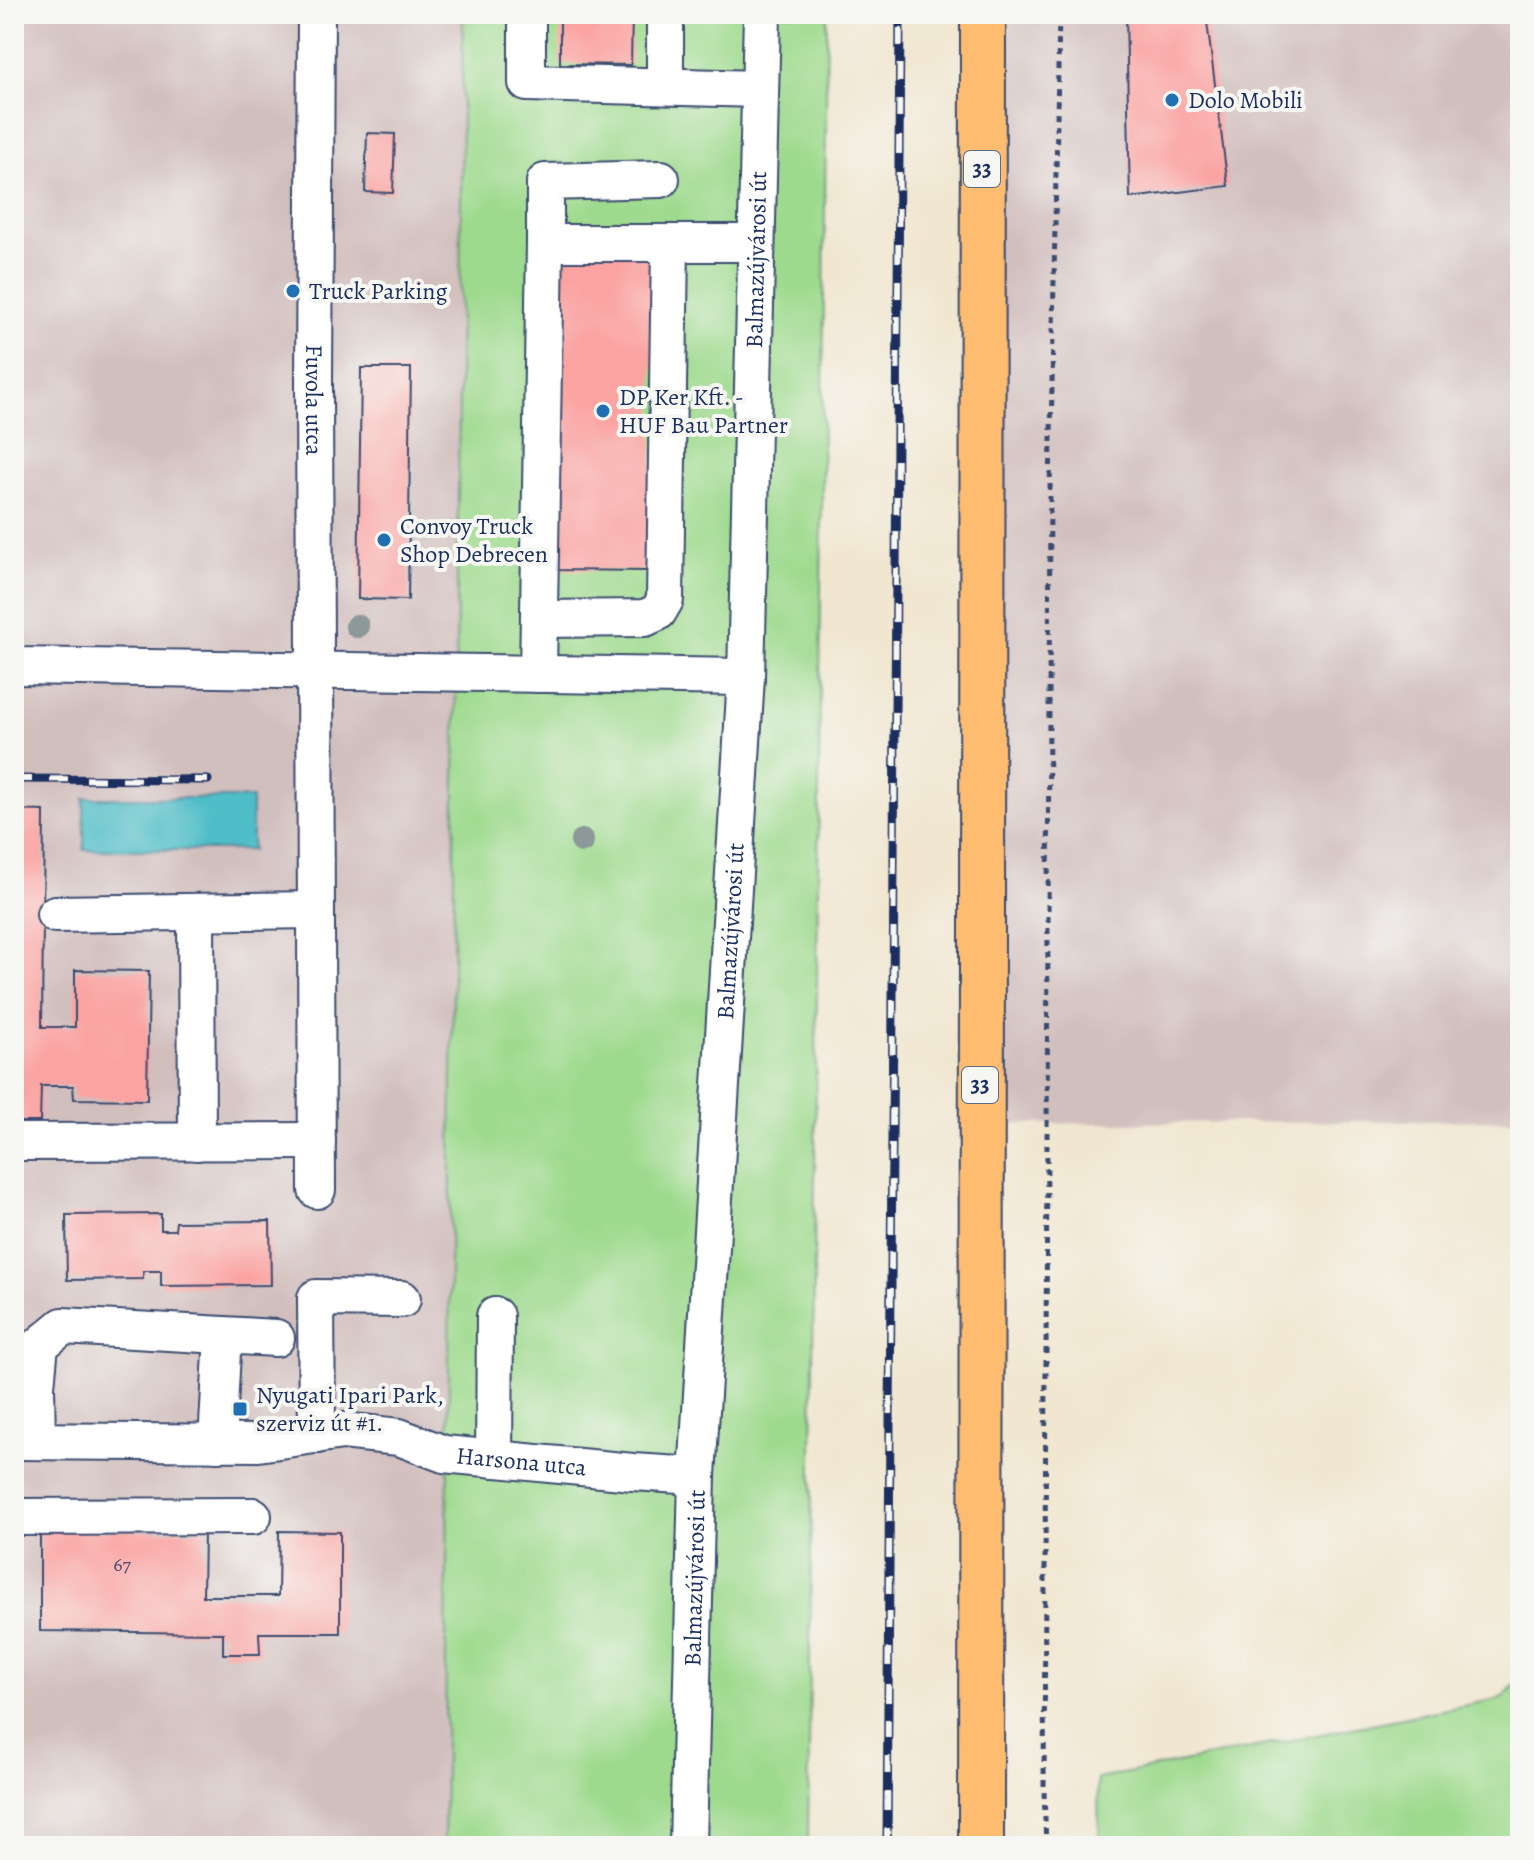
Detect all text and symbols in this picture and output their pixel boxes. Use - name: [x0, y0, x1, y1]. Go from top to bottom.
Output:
- place label: Dolo Mobili: [1188, 84, 1303, 116]
- marker: Dolo Mobili: [1163, 91, 1181, 109]
- road number: 33: [964, 151, 1000, 187]
- street label: Balmazújvárosi út: [738, 171, 774, 349]
- place label: Truck Parking: [309, 275, 447, 307]
- marker: Truck Parking: [284, 282, 302, 300]
- street label: Fuvola utca: [298, 344, 330, 457]
- place label: DP Ker Kft. - HUF Bau Partner: [619, 381, 788, 441]
- marker: DP Ker Kft. - HUF Bau Partner: [594, 402, 612, 420]
- place label: Convoy Truck Shop Debrecen: [400, 510, 548, 570]
- marker: Convoy Truck Shop Debrecen: [375, 531, 393, 549]
- street label: Balmazújvárosi út: [709, 842, 752, 1020]
- road number: 33: [962, 1067, 998, 1103]
- place label: Nyugati Ipari Park, szerviz út #1.: [256, 1379, 444, 1439]
- marker: Nyugati Ipari Park, szerviz út #1.: [231, 1400, 249, 1418]
- street label: Harsona utca: [455, 1439, 589, 1484]
- street label: Balmazújvárosi út: [676, 1489, 713, 1667]
- house number: 67: [113, 1551, 131, 1578]

